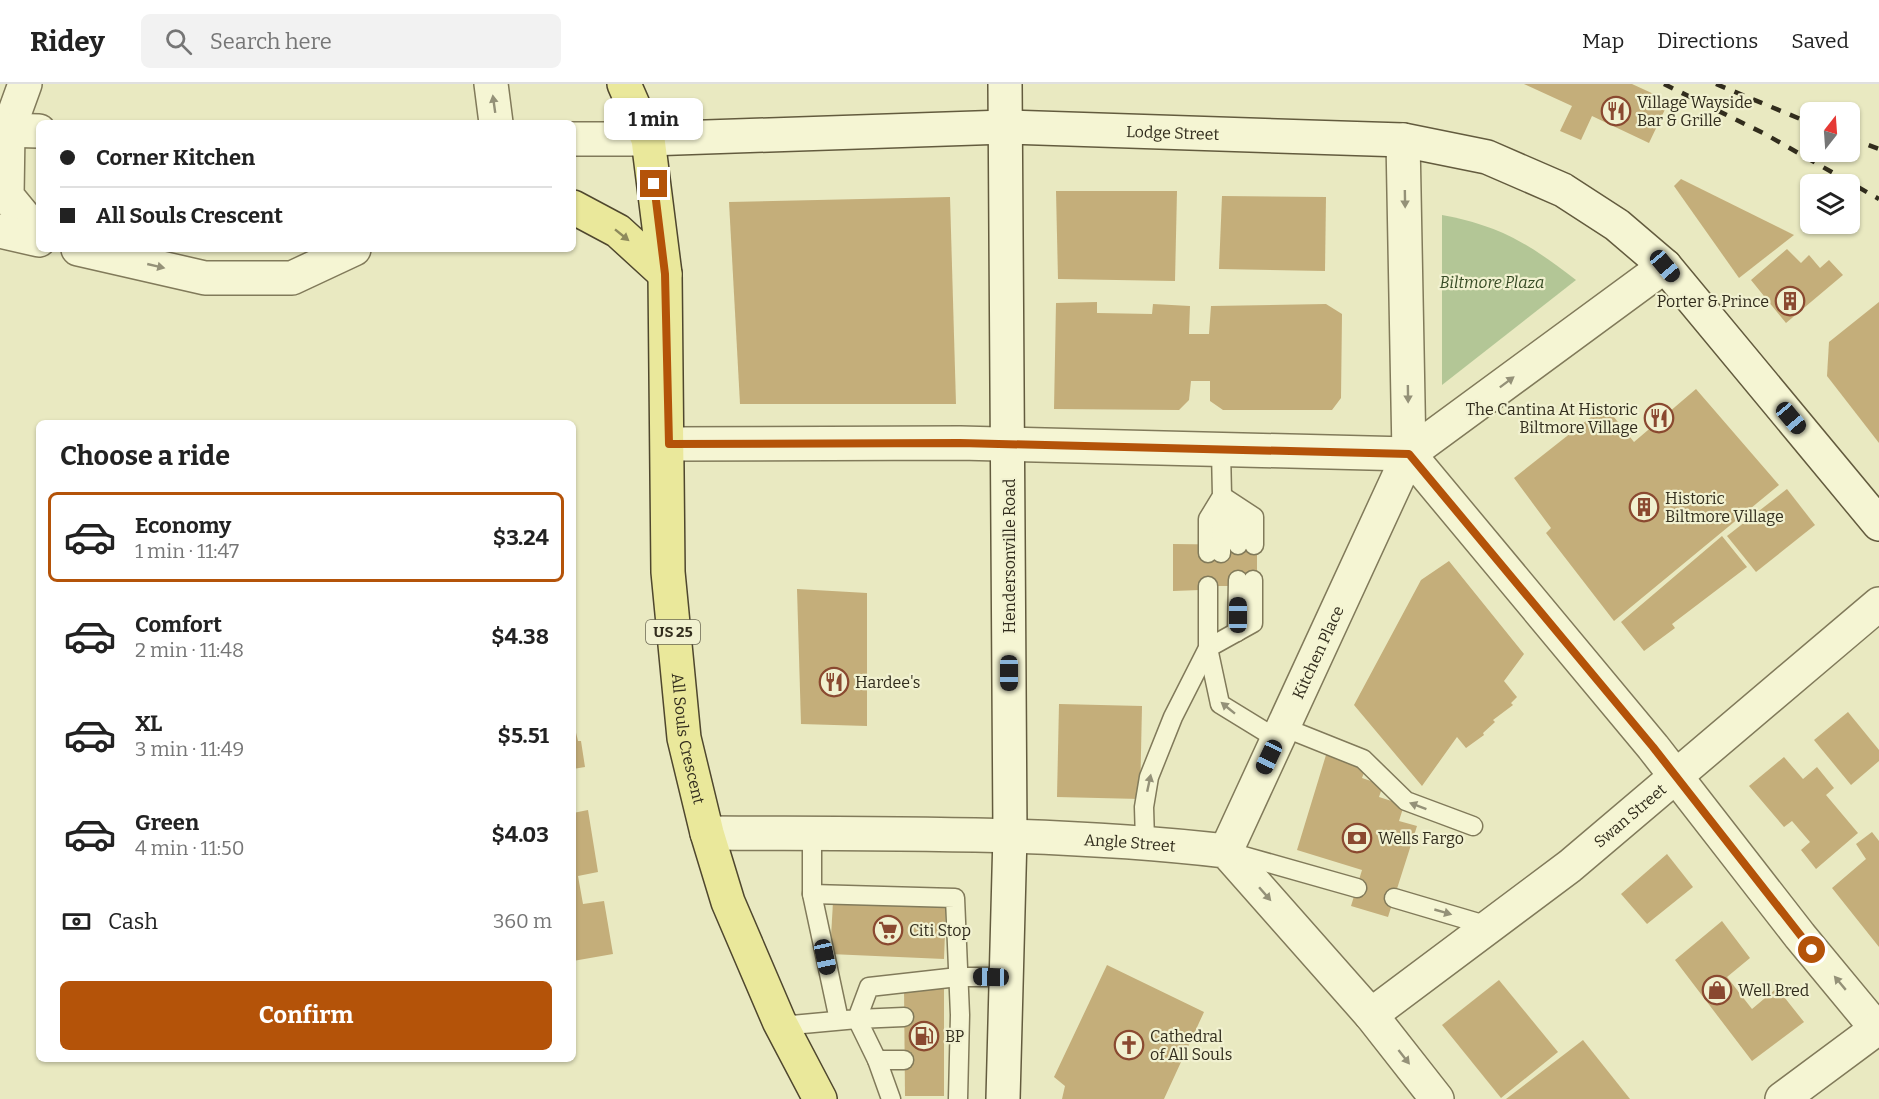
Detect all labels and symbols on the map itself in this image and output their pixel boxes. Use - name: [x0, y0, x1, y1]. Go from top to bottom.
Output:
- place label: Village Wayside Bar & Grille: [1637, 93, 1753, 130]
- one-way arrow: [489, 94, 498, 113]
- restaurant icon: Village Wayside Bar & Grille: [1600, 95, 1632, 127]
- callout: 1 min: [604, 97, 704, 139]
- north arrow: [1800, 102, 1860, 162]
- street label: Lodge Street: [1126, 122, 1220, 144]
- route end: [640, 170, 667, 197]
- one-way arrow: [1400, 189, 1410, 208]
- one-way arrow: [614, 229, 630, 242]
- car: [1647, 246, 1683, 286]
- one-way arrow: [147, 262, 166, 271]
- park label: Biltmore Plaza: [1440, 273, 1544, 292]
- building icon: Porter & Prince: [1774, 285, 1806, 317]
- place label: Porter & Prince: [1657, 292, 1769, 311]
- one-way arrow: [1498, 376, 1514, 388]
- one-way arrow: [1403, 384, 1413, 403]
- car: [1773, 398, 1809, 438]
- place label: The Cantina At Historic Biltmore Village: [1466, 400, 1638, 437]
- restaurant icon: The Cantina At Historic Biltmore Village: [1643, 402, 1675, 434]
- street label: Hendersonville Road: [1000, 478, 1019, 633]
- place label: Historic Biltmore Village: [1665, 489, 1784, 526]
- building icon: Historic Biltmore Village: [1628, 491, 1660, 523]
- car: [1229, 597, 1247, 633]
- street label: Kitchen Place: [1288, 603, 1348, 702]
- road number: US 25: [646, 620, 700, 644]
- car: [1000, 655, 1018, 691]
- restaurant icon: Hardee's: [818, 666, 850, 698]
- street label: All Souls Crescent: [668, 672, 709, 806]
- place label: Hardee's: [855, 673, 920, 692]
- one-way arrow: [1220, 702, 1236, 715]
- car: [1253, 737, 1285, 777]
- one-way arrow: [1144, 774, 1154, 792]
- street label: Swan Street: [1590, 780, 1670, 852]
- one-way arrow: [1409, 800, 1427, 810]
- bank icon: Wells Fargo: [1341, 822, 1373, 854]
- place label: Wells Fargo: [1378, 829, 1464, 848]
- street label: Angle Street: [1083, 830, 1177, 856]
- one-way arrow: [1258, 887, 1271, 902]
- one-way arrow: [1434, 908, 1452, 918]
- supermarket icon: Citi Stop: [872, 914, 904, 946]
- place label: Citi Stop: [909, 921, 971, 940]
- route start: [1798, 936, 1825, 963]
- car: [812, 938, 838, 976]
- car: [973, 968, 1009, 986]
- shop icon: Well Bred: [1701, 974, 1733, 1006]
- one-way arrow: [1834, 976, 1847, 991]
- place label: Well Bred: [1738, 981, 1810, 1000]
- fuel station icon: BP: [908, 1020, 940, 1052]
- place label: BP: [945, 1027, 964, 1046]
- place label: Cathedral of All Souls: [1150, 1027, 1232, 1064]
- church icon: Cathedral of All Souls: [1113, 1029, 1145, 1061]
- one-way arrow: [1398, 1049, 1411, 1065]

